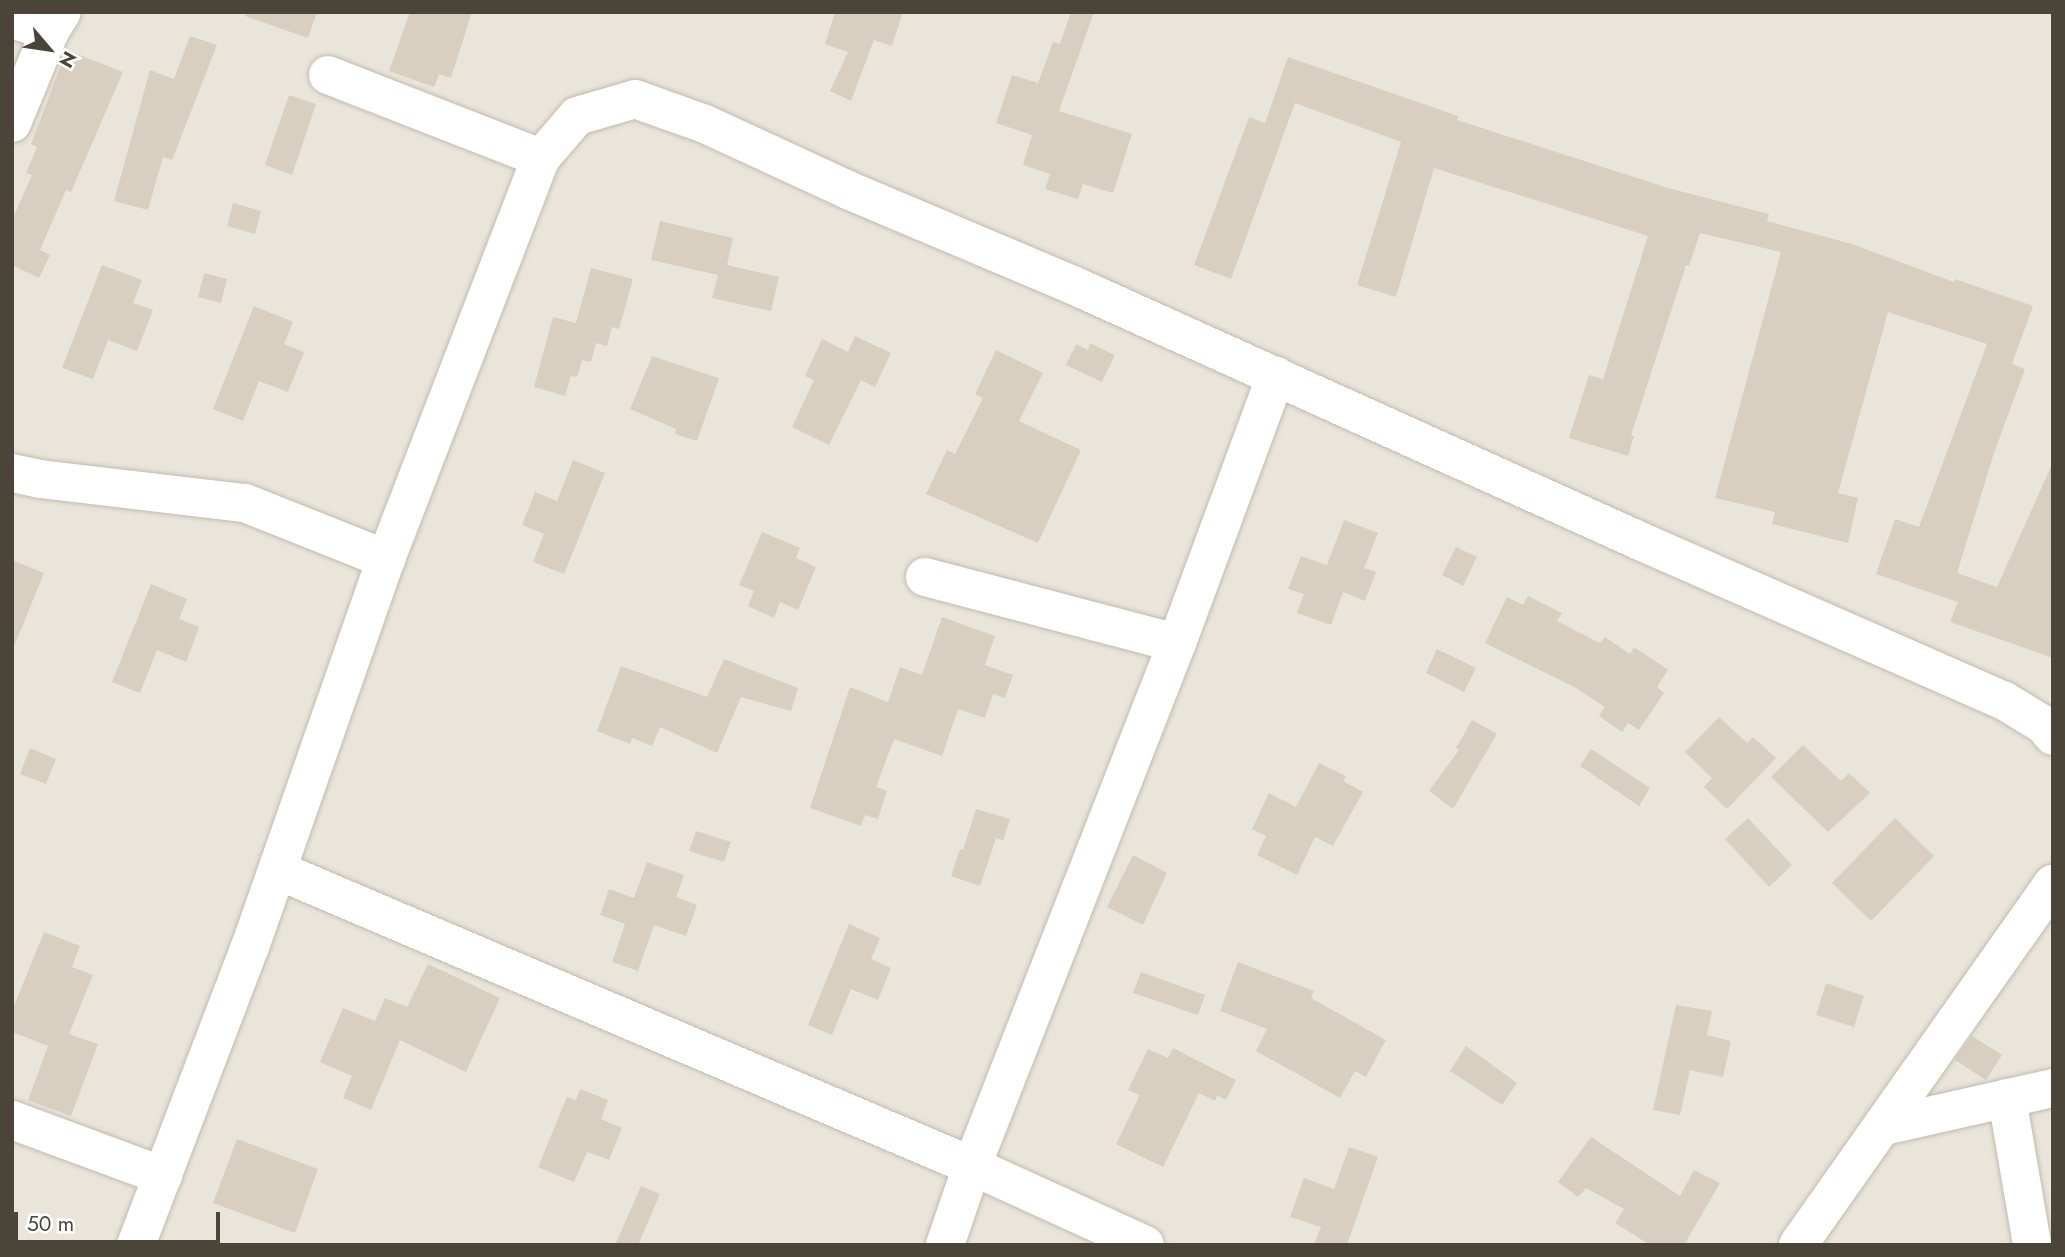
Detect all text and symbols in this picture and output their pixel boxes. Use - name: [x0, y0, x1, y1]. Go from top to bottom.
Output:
- north arrow: [14, 14, 84, 84]
- text: N: [52, 46, 83, 73]
- scale bar: [18, 1198, 224, 1242]
- text: 50 m: [27, 1209, 74, 1239]

